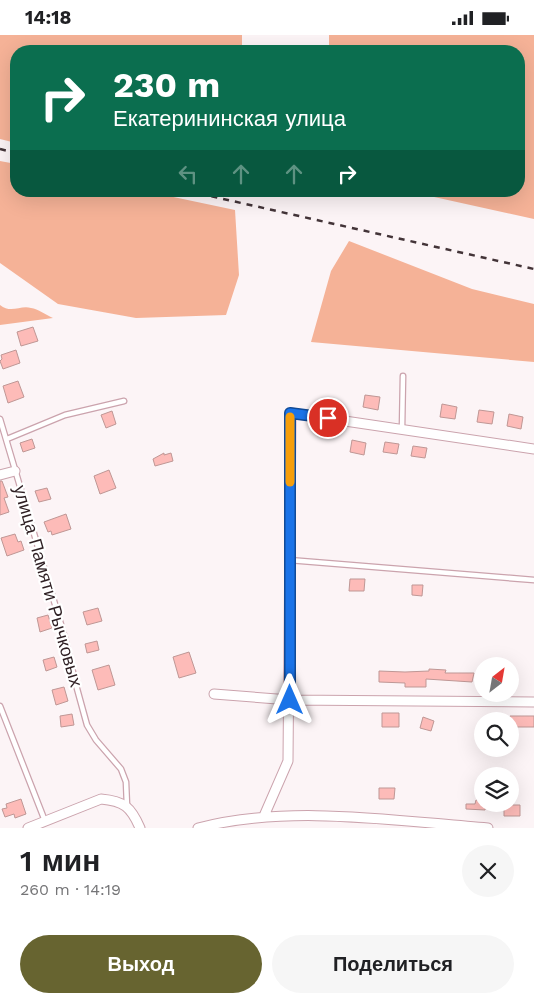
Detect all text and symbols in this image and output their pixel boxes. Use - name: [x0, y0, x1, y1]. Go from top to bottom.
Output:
- text: 14:18: [25, 6, 71, 29]
- text: 230 m: [113, 64, 220, 106]
- icon: right: [30, 65, 95, 130]
- text: Екатерининская улица: [113, 106, 346, 131]
- icon: left: [174, 160, 202, 188]
- icon: ahead: [227, 160, 255, 188]
- icon: ahead: [280, 160, 308, 188]
- icon: right: [333, 160, 361, 188]
- pin: [307, 397, 349, 439]
- icon: arrive: [314, 404, 342, 432]
- street label: улица Памяти Рычковых: [10, 482, 87, 689]
- north arrow: [474, 657, 519, 703]
- map controls: [474, 657, 519, 812]
- position arrow: [263, 673, 315, 725]
- button: search: [474, 712, 519, 757]
- button: layers: [474, 767, 519, 812]
- text: 1 мин: [20, 843, 100, 878]
- button: close: [462, 845, 514, 897]
- text: 260 m · 14:19: [20, 880, 121, 899]
- button: Выход: [20, 935, 262, 993]
- button: Поделиться: [272, 935, 514, 993]

